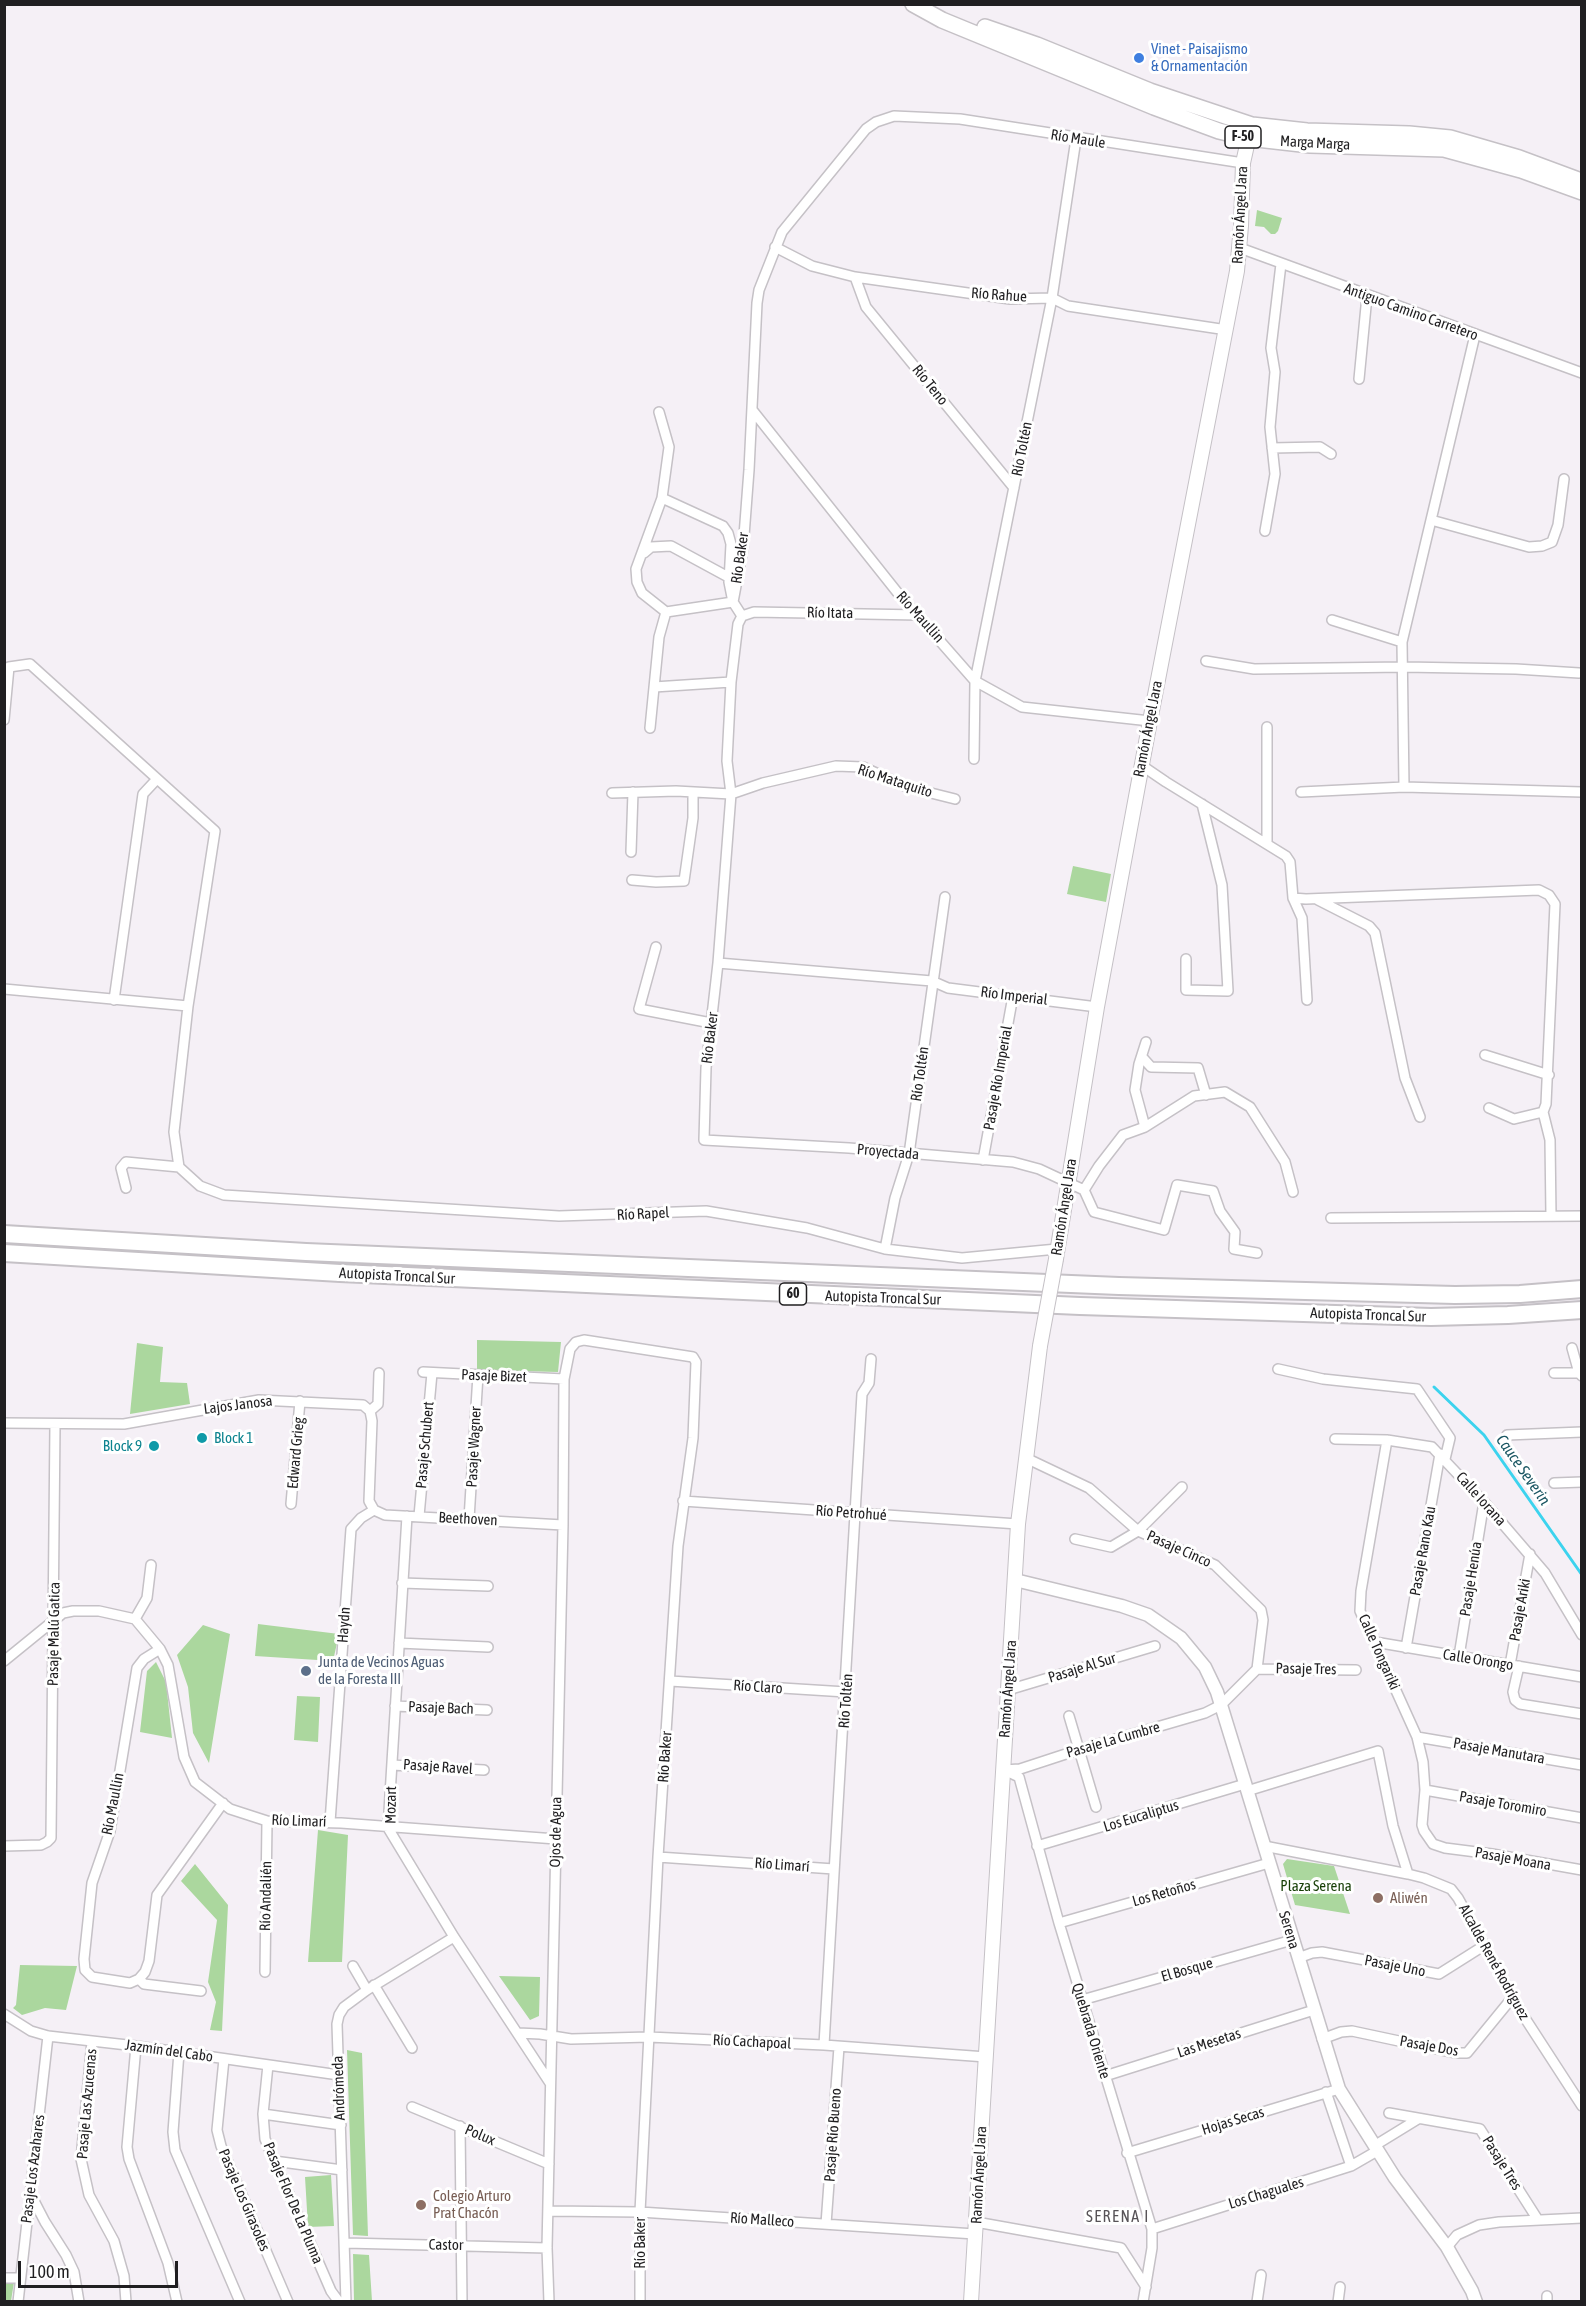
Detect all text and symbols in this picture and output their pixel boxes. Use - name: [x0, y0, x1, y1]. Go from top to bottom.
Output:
- place label: Vinet - Paisajismo & Ornamentación: [1151, 40, 1248, 75]
- marker: Vinet - Paisajismo & Ornamentación: [1132, 51, 1146, 65]
- street label: Río Maule: [1049, 126, 1107, 152]
- road number: F-50: [1225, 126, 1261, 148]
- street label: Marga Marga: [1279, 132, 1351, 154]
- street label: Ramón Ángel Jara: [1228, 166, 1252, 264]
- street label: Antiguo Camino Carretero: [1341, 279, 1481, 345]
- street label: Río Rahue: [971, 284, 1027, 306]
- street label: Río Teno: [908, 361, 952, 409]
- street label: Río Toltén: [1008, 420, 1036, 478]
- street label: Río Baker: [727, 531, 753, 585]
- street label: Río Maullin: [892, 588, 948, 646]
- street label: Río Itata: [807, 604, 853, 622]
- street label: Ramón Ángel Jara: [1130, 679, 1166, 779]
- street label: Río Mataquito: [855, 760, 935, 802]
- street label: Río Imperial: [979, 983, 1049, 1009]
- street label: Río Baker: [698, 1011, 722, 1065]
- street label: Pasaje Río Imperial: [980, 1024, 1016, 1132]
- street label: Río Toltén: [907, 1046, 933, 1102]
- street label: Proyectada: [856, 1140, 920, 1164]
- street label: Ramón Ángel Jara: [1047, 1157, 1081, 1257]
- street label: Río Rapel: [616, 1204, 670, 1224]
- street label: Autopista Troncal Sur: [339, 1264, 455, 1288]
- road number: 60: [780, 1283, 806, 1305]
- street label: Autopista Troncal Sur: [825, 1287, 941, 1309]
- street label: Autopista Troncal Sur: [1310, 1304, 1426, 1326]
- street label: Pasaje Bizet: [461, 1366, 527, 1386]
- street label: Lajos Janosa: [203, 1392, 273, 1418]
- street label: Pasaje Schubert: [412, 1401, 438, 1489]
- street label: Pasaje Wagner: [463, 1406, 485, 1488]
- street label: Edward Grieg: [284, 1416, 308, 1490]
- place label: Block 1: [214, 1429, 253, 1447]
- marker: Block 1: [195, 1431, 209, 1445]
- water label: Cauce Severin: [1492, 1431, 1554, 1509]
- place label: Block 9: [103, 1437, 142, 1455]
- marker: Block 9: [147, 1439, 161, 1453]
- street label: Calle Iorana: [1452, 1468, 1510, 1530]
- street label: Río Petrohué: [815, 1502, 887, 1524]
- street label: Pasaje Rano Kau: [1406, 1505, 1440, 1597]
- street label: Beethoven: [438, 1508, 498, 1530]
- street label: Pasaje Cinco: [1144, 1527, 1214, 1571]
- street label: Pasaje Henúa: [1456, 1540, 1486, 1618]
- street label: Pasaje Ariki: [1506, 1577, 1534, 1643]
- street label: Pasaje Malú Gatica: [44, 1582, 64, 1686]
- street label: Haydn: [334, 1606, 354, 1644]
- street label: Calle Tongariki: [1354, 1611, 1404, 1693]
- street label: Ramón Ángel Jara: [996, 1639, 1020, 1739]
- street label: Calle Orongo: [1441, 1646, 1515, 1674]
- street label: Pasaje Al Sur: [1046, 1649, 1118, 1687]
- place label: Junta de Vecinos Aguas de la Foresta III: [318, 1653, 444, 1688]
- street label: Pasaje Tres: [1275, 1659, 1337, 1679]
- marker: Junta de Vecinos Aguas de la Foresta III: [299, 1664, 313, 1678]
- street label: Río Toltén: [835, 1673, 857, 1729]
- street label: Río Claro: [733, 1676, 783, 1698]
- street label: Pasaje Bach: [408, 1698, 474, 1718]
- street label: Pasaje La Cumbre: [1064, 1718, 1162, 1762]
- street label: Río Baker: [654, 1731, 676, 1783]
- street label: Pasaje Manutara: [1452, 1734, 1546, 1768]
- street label: Pasaje Ravel: [403, 1756, 473, 1778]
- street label: Río Maullin: [98, 1771, 128, 1837]
- street label: Mozart: [382, 1786, 400, 1824]
- street label: Pasaje Toromiro: [1458, 1787, 1548, 1821]
- street label: Los Eucaliptus: [1101, 1796, 1181, 1836]
- street label: Ojos de Agua: [546, 1797, 566, 1867]
- street label: Río Limarí: [271, 1811, 327, 1831]
- street label: Pasaje Moana: [1474, 1843, 1552, 1875]
- street label: Río Limarí: [754, 1854, 810, 1876]
- street label: Río Andalién: [256, 1861, 276, 1931]
- street label: Los Retoños: [1130, 1875, 1198, 1911]
- park label: Plaza Serena: [1280, 1877, 1352, 1895]
- place label: Aliwén: [1390, 1889, 1428, 1907]
- marker: Aliwén: [1371, 1891, 1385, 1905]
- street label: Alcalde René Rodríguez: [1455, 1901, 1533, 2023]
- street label: Serena: [1275, 1909, 1303, 1951]
- street label: Pasaje Uno: [1363, 1951, 1427, 1981]
- street label: El Bosque: [1159, 1954, 1215, 1986]
- street label: Quebrada Oriente: [1068, 1981, 1114, 2081]
- street label: Las Mesetas: [1175, 2024, 1243, 2062]
- street label: Río Cachapoal: [712, 2031, 792, 2053]
- street label: Pasaje Dos: [1398, 2032, 1460, 2060]
- street label: Jazmín del Cabo: [124, 2036, 214, 2066]
- street label: Pasaje Las Azucenas: [73, 2048, 101, 2160]
- street label: Andrómeda: [329, 2055, 349, 2121]
- street label: Pasaje Río Bueno: [821, 2087, 845, 2183]
- street label: Hojas Secas: [1200, 2103, 1266, 2139]
- street label: Pasaje Los Azahares: [17, 2114, 49, 2224]
- street label: Polux: [462, 2121, 498, 2149]
- street label: Ramón Ángel Jara: [967, 2126, 991, 2224]
- street label: Pasaje Tres: [1478, 2132, 1526, 2194]
- street label: Pasaje Flor De La Pluma: [259, 2139, 327, 2267]
- street label: Pasaje Los Girasoles: [214, 2146, 274, 2254]
- street label: Los Chaguales: [1226, 2173, 1306, 2213]
- place label: Colegio Arturo Prat Chacón: [433, 2187, 511, 2222]
- marker: Colegio Arturo Prat Chacón: [414, 2198, 428, 2212]
- district label: SERENA I: [1086, 2207, 1150, 2227]
- street label: Río Malleco: [729, 2209, 795, 2231]
- street label: Río Baker: [631, 2217, 649, 2269]
- street label: Castor: [429, 2236, 463, 2254]
- scale bar: [21, 2249, 182, 2287]
- text: 100 m: [29, 2261, 70, 2282]

